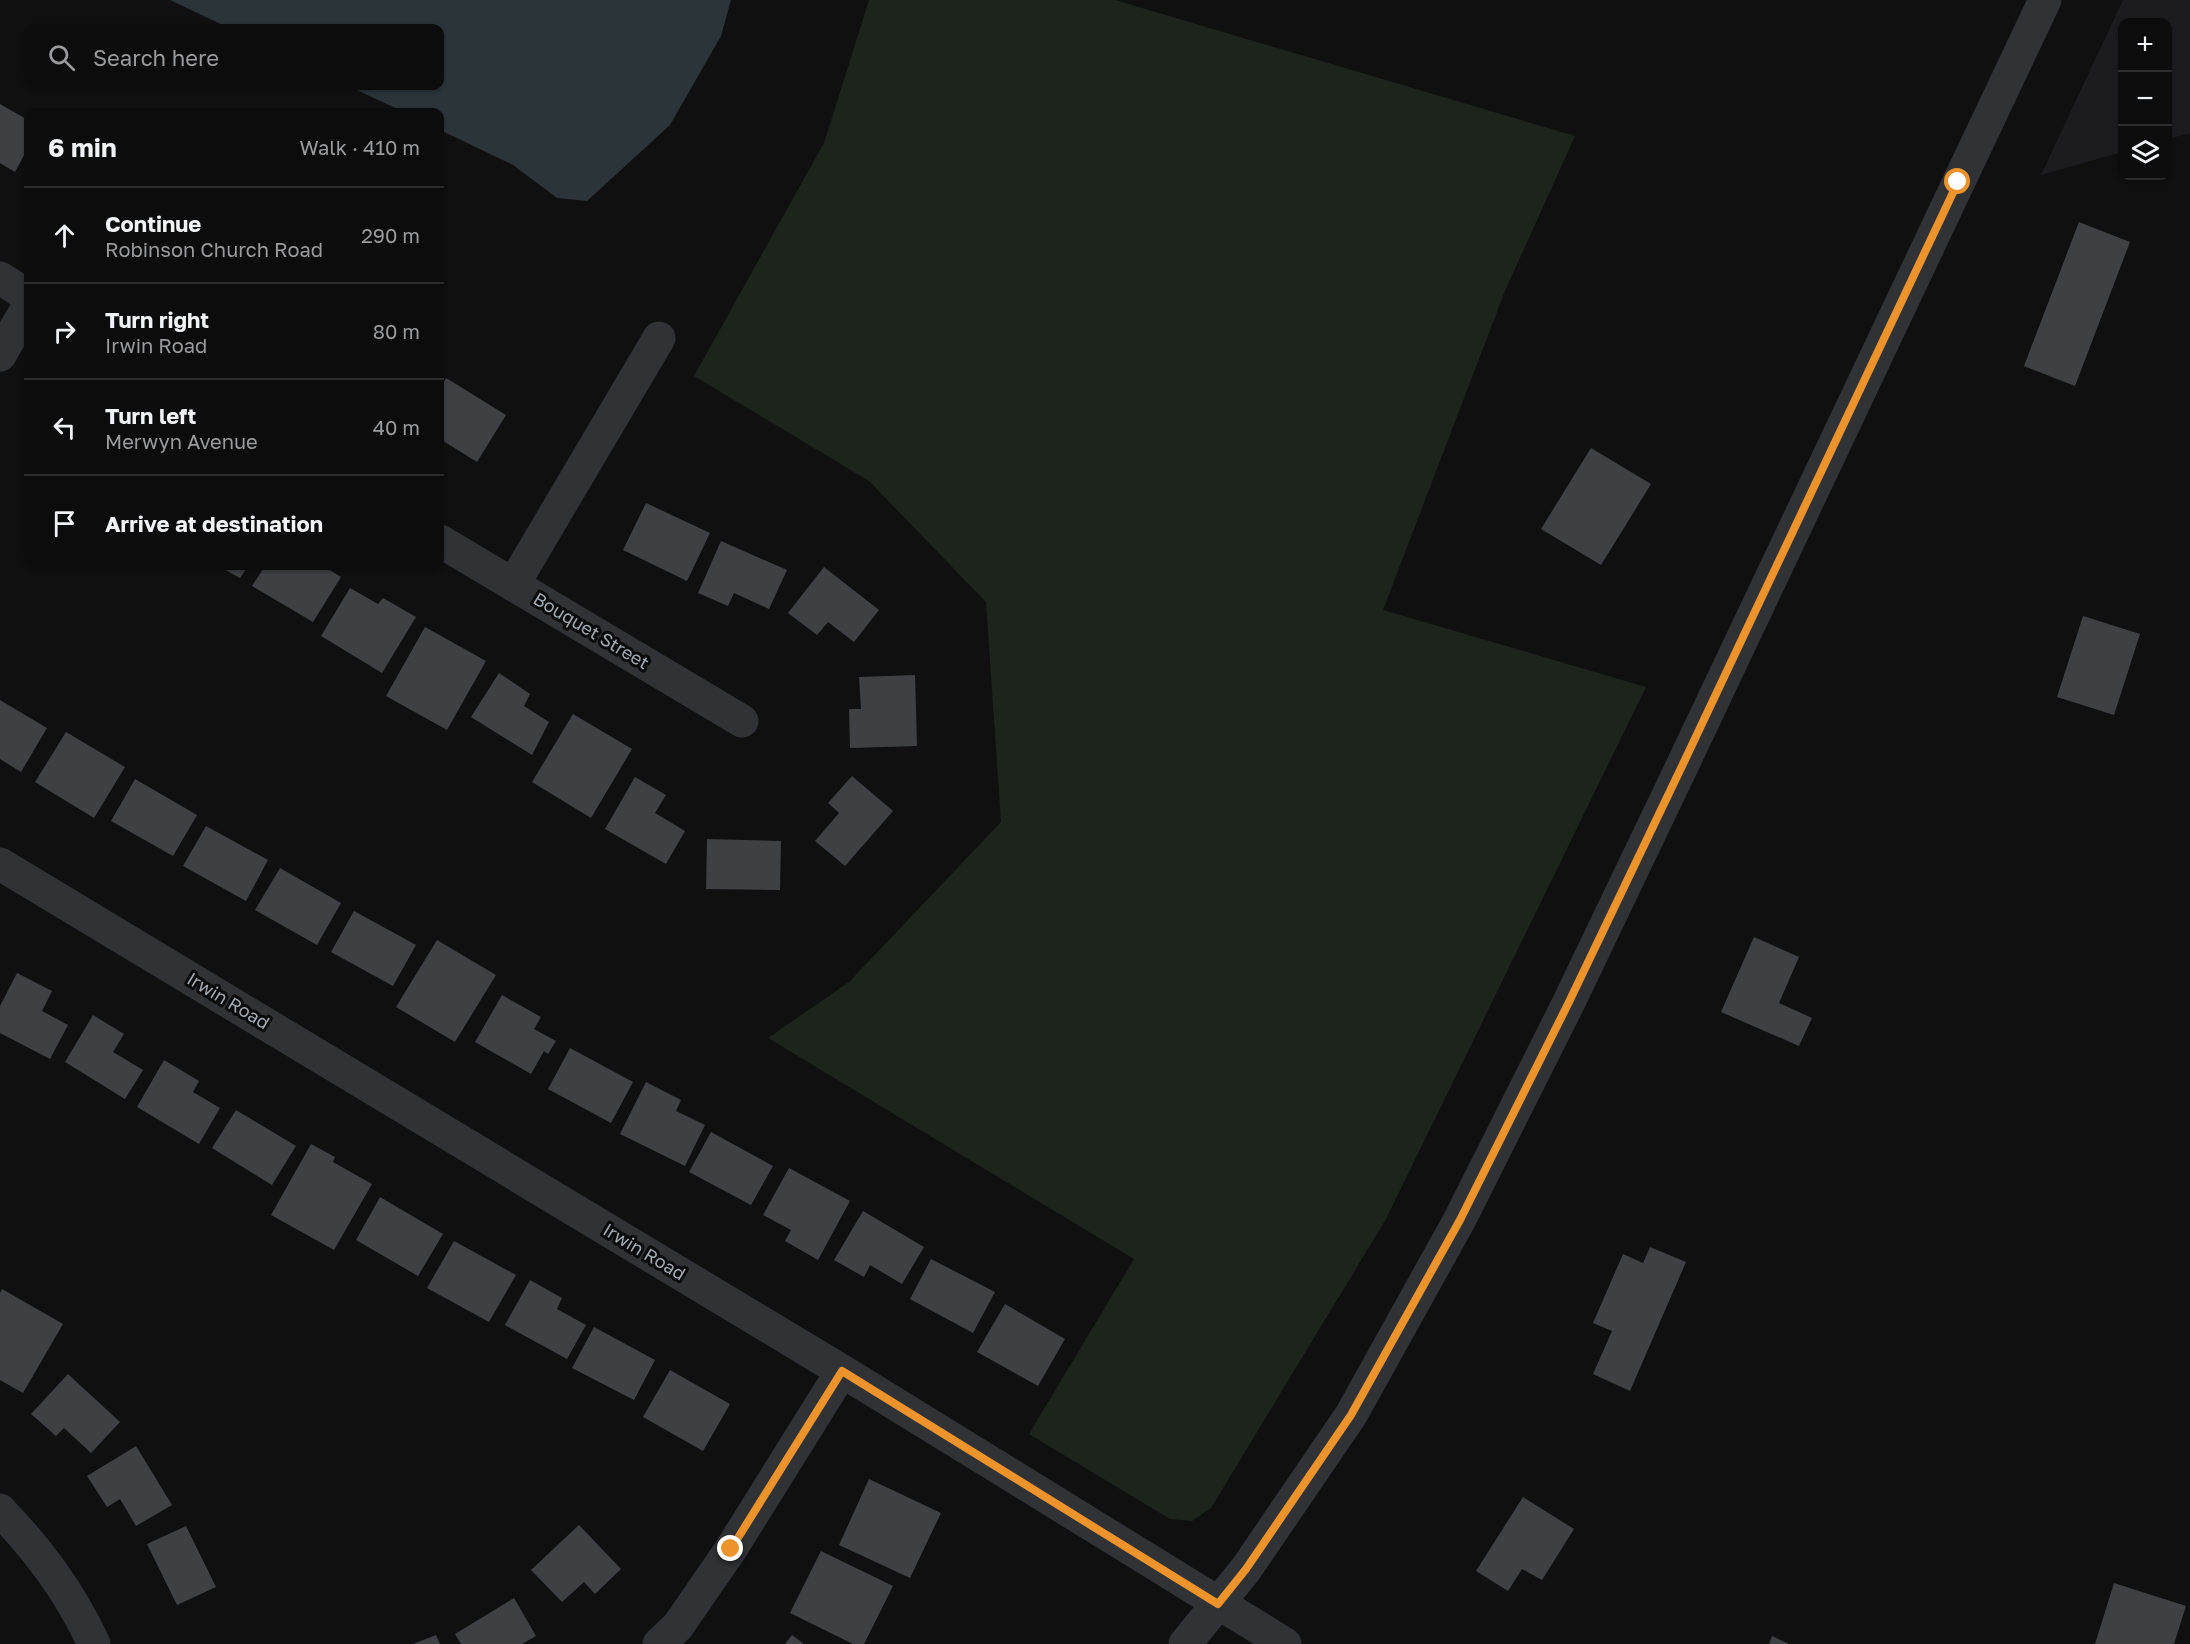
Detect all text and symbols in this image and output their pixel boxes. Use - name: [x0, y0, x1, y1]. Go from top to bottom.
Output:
- map controls: [2118, 18, 2172, 180]
- button: +: [2118, 18, 2172, 72]
- search box: [24, 24, 444, 90]
- icon: search: [45, 41, 78, 74]
- text: Search here: [93, 44, 219, 71]
- button: −: [2118, 72, 2172, 126]
- button: layers: [2118, 126, 2172, 180]
- text: 6 min: [48, 132, 117, 163]
- text: Walk · 410 m: [300, 135, 420, 159]
- route start: [1944, 168, 1970, 194]
- text: Continue: [105, 210, 201, 237]
- icon: ahead: [48, 219, 81, 252]
- text: 290 m: [361, 223, 420, 247]
- text: Robinson Church Road: [105, 237, 323, 261]
- text: Turn right: [105, 306, 209, 333]
- icon: right: [48, 315, 81, 348]
- text: 80 m: [373, 319, 420, 343]
- text: Irwin Road: [105, 333, 207, 357]
- text: Turn left: [105, 402, 196, 429]
- icon: left: [48, 411, 81, 444]
- text: 40 m: [373, 415, 420, 439]
- text: Merwyn Avenue: [105, 429, 258, 453]
- icon: arrive: [48, 507, 81, 540]
- text: Arrive at destination: [105, 510, 323, 537]
- street label: Bouquet Street: [530, 587, 653, 673]
- street label: Irwin Road: [183, 967, 274, 1033]
- street label: Irwin Road: [599, 1218, 690, 1284]
- route end: [717, 1535, 743, 1561]

